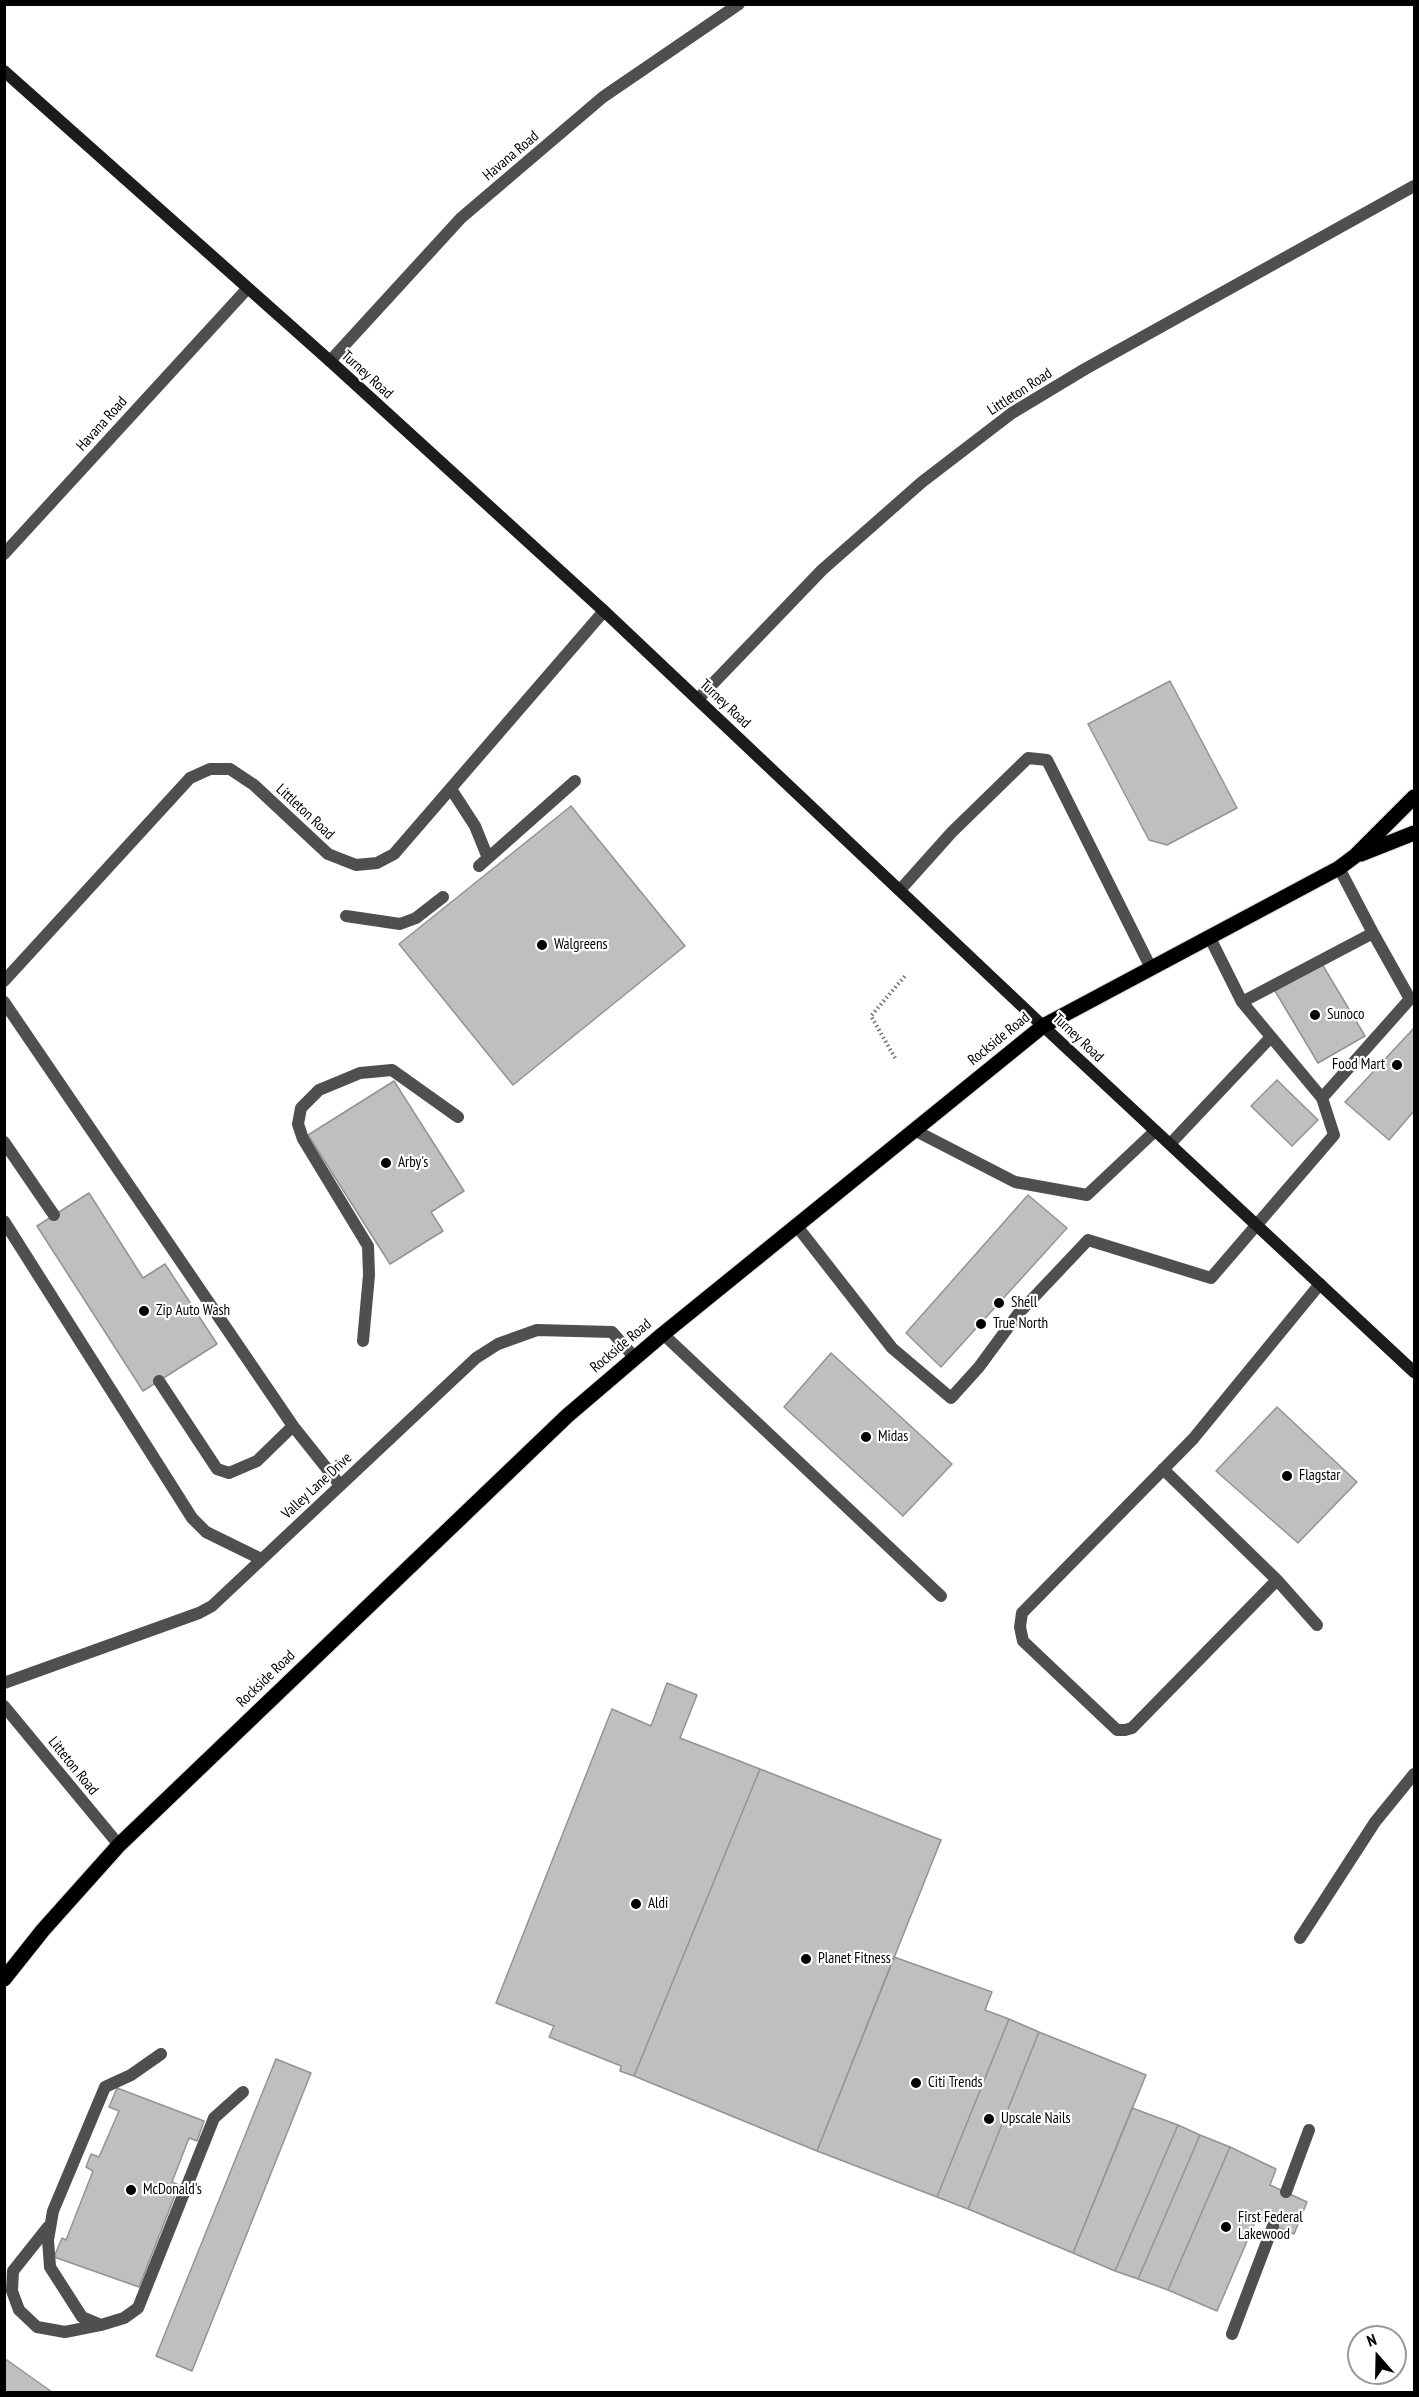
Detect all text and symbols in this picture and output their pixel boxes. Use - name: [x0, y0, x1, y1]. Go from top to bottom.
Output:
- street label: Havana Road: [479, 128, 543, 184]
- street label: Turney Road: [338, 347, 396, 403]
- street label: Littleton Road: [984, 365, 1056, 419]
- street label: Havana Road: [73, 393, 131, 455]
- street label: Turney Road: [696, 676, 754, 732]
- street label: Littleton Road: [272, 780, 338, 844]
- place label: Walgreens: [554, 936, 608, 954]
- marker: Walgreens: [535, 938, 549, 952]
- place label: Sunoco: [1327, 1006, 1365, 1024]
- marker: Sunoco: [1308, 1008, 1322, 1022]
- street label: Rockside Road: [965, 1009, 1033, 1069]
- street label: Turney Road: [1049, 1010, 1107, 1066]
- place label: Food Mart: [1332, 1056, 1385, 1074]
- marker: Food Mart: [1390, 1058, 1404, 1072]
- place label: Arby's: [398, 1154, 428, 1172]
- marker: Arby's: [379, 1156, 393, 1170]
- place label: Shell: [1011, 1294, 1037, 1312]
- marker: Shell: [992, 1296, 1006, 1310]
- place label: Zip Auto Wash: [156, 1302, 230, 1320]
- marker: Zip Auto Wash: [137, 1304, 151, 1318]
- street label: Rockside Road: [587, 1315, 655, 1377]
- place label: True North: [993, 1315, 1048, 1333]
- marker: True North: [974, 1317, 988, 1331]
- place label: Midas: [878, 1428, 908, 1446]
- marker: Midas: [859, 1430, 873, 1444]
- street label: Valley Lane Drive: [278, 1449, 356, 1523]
- place label: Flagstar: [1299, 1467, 1340, 1485]
- marker: Flagstar: [1280, 1469, 1294, 1483]
- street label: Rockside Road: [233, 1647, 299, 1711]
- street label: Litteton Road: [44, 1733, 102, 1799]
- place label: Aldi: [648, 1895, 668, 1913]
- marker: Aldi: [629, 1897, 643, 1911]
- place label: Planet Fitness: [818, 1950, 891, 1968]
- marker: Planet Fitness: [799, 1952, 813, 1966]
- place label: Citi Trends: [928, 2074, 983, 2092]
- marker: Citi Trends: [909, 2076, 923, 2090]
- place label: Upscale Nails: [1001, 2110, 1071, 2128]
- marker: Upscale Nails: [982, 2112, 996, 2126]
- place label: McDonald's: [143, 2181, 202, 2199]
- marker: McDonald's: [124, 2183, 138, 2197]
- place label: First Federal Lakewood: [1238, 2209, 1303, 2244]
- marker: First Federal Lakewood: [1219, 2220, 1233, 2234]
- north arrow: [1347, 2325, 1407, 2385]
- text: N: [1364, 2329, 1379, 2351]

